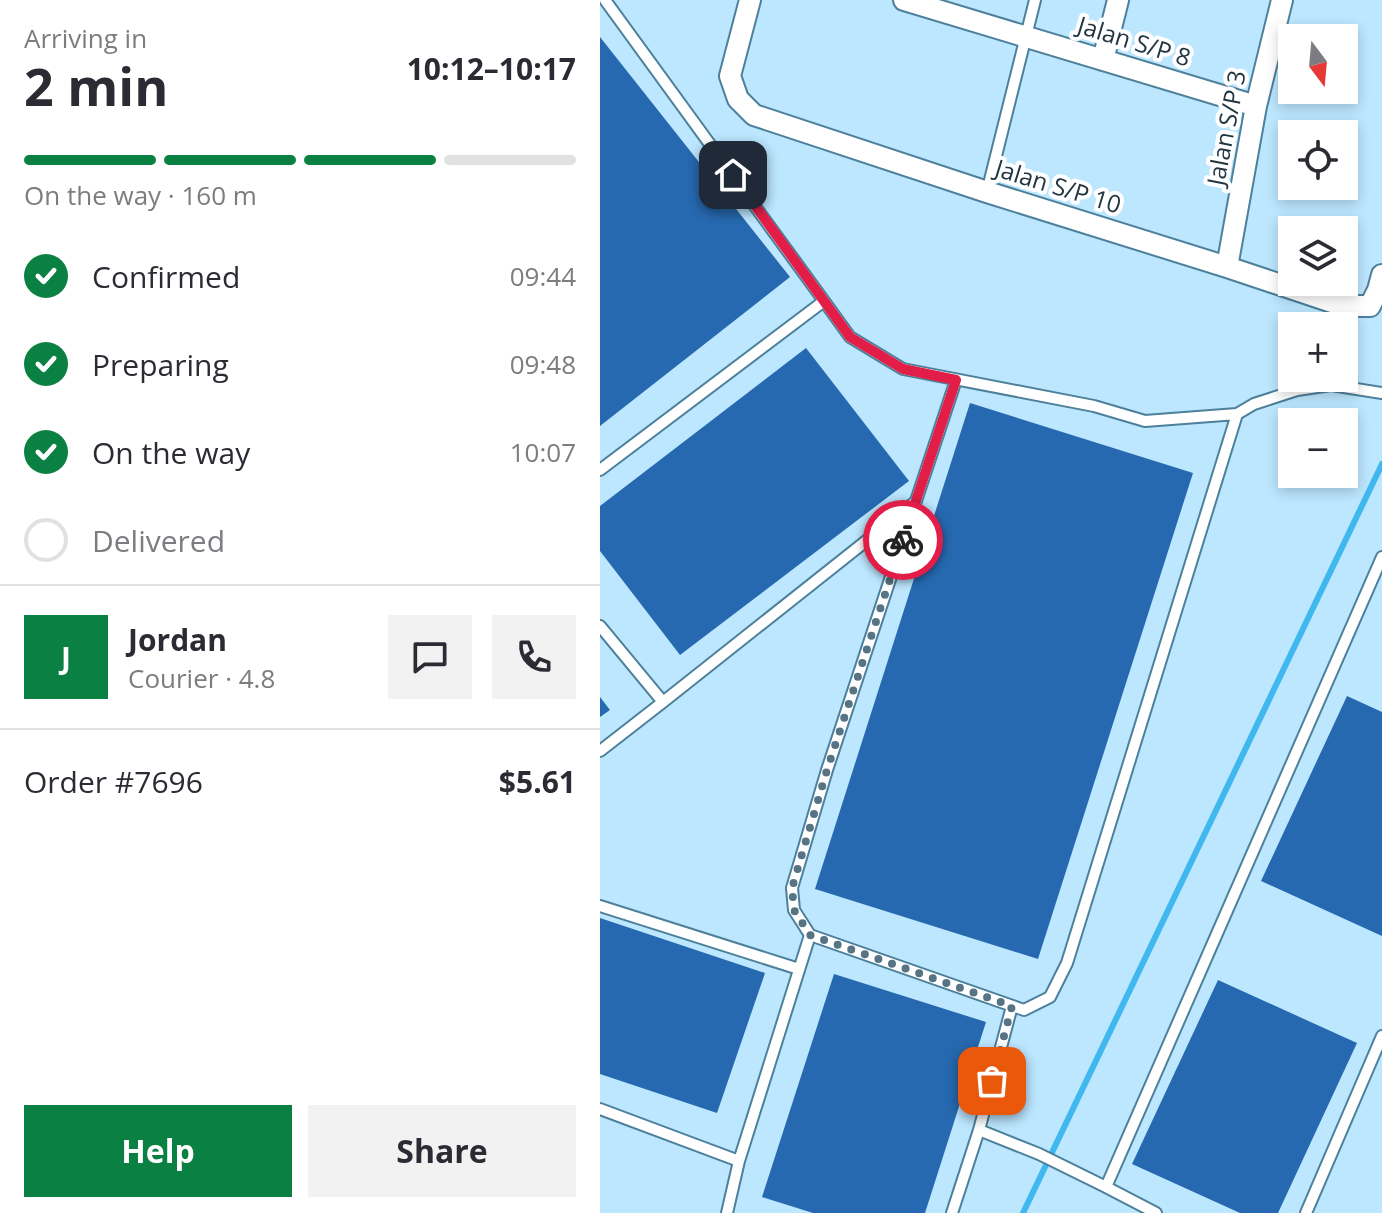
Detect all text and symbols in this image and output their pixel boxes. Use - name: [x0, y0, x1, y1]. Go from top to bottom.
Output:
- street label: Jalan S/P 8: [1072, 7, 1195, 73]
- text: Arriving in: [24, 20, 147, 56]
- north arrow: [1278, 24, 1358, 104]
- map controls: [1278, 24, 1358, 488]
- text: 10:12–10:17: [407, 48, 576, 89]
- text: 2 min: [24, 50, 168, 121]
- street label: Jalan S/P 3: [1198, 67, 1253, 190]
- button: locate: [1278, 120, 1358, 200]
- pin: [699, 141, 767, 209]
- street label: Jalan S/P 10: [989, 150, 1126, 220]
- icon: home: [711, 153, 755, 197]
- text: On the way · 160 m: [24, 177, 257, 213]
- button: layers: [1278, 216, 1358, 296]
- icon: check: [24, 254, 68, 298]
- text: Confirmed: [92, 256, 240, 297]
- text: 09:44: [510, 258, 576, 294]
- button: +: [1278, 312, 1358, 392]
- icon: check: [24, 342, 68, 386]
- text: Preparing: [92, 344, 229, 385]
- text: 09:48: [510, 346, 576, 382]
- button: −: [1278, 408, 1358, 488]
- icon: check: [24, 430, 68, 474]
- text: On the way: [92, 432, 250, 473]
- text: 10:07: [510, 434, 576, 470]
- courier: [863, 500, 943, 580]
- icon: bike: [881, 518, 925, 562]
- text: Delivered: [92, 520, 225, 561]
- button: chat: [388, 615, 472, 699]
- button: phone: [492, 615, 576, 699]
- text: Jordan: [128, 619, 227, 660]
- text: J: [61, 637, 71, 678]
- text: Courier · 4.8: [128, 660, 275, 696]
- text: Order #7696: [24, 761, 203, 802]
- text: $5.61: [499, 761, 576, 802]
- pin: [958, 1047, 1026, 1115]
- icon: bag: [970, 1059, 1014, 1103]
- button: Help: [24, 1105, 292, 1197]
- button: Share: [308, 1105, 576, 1197]

